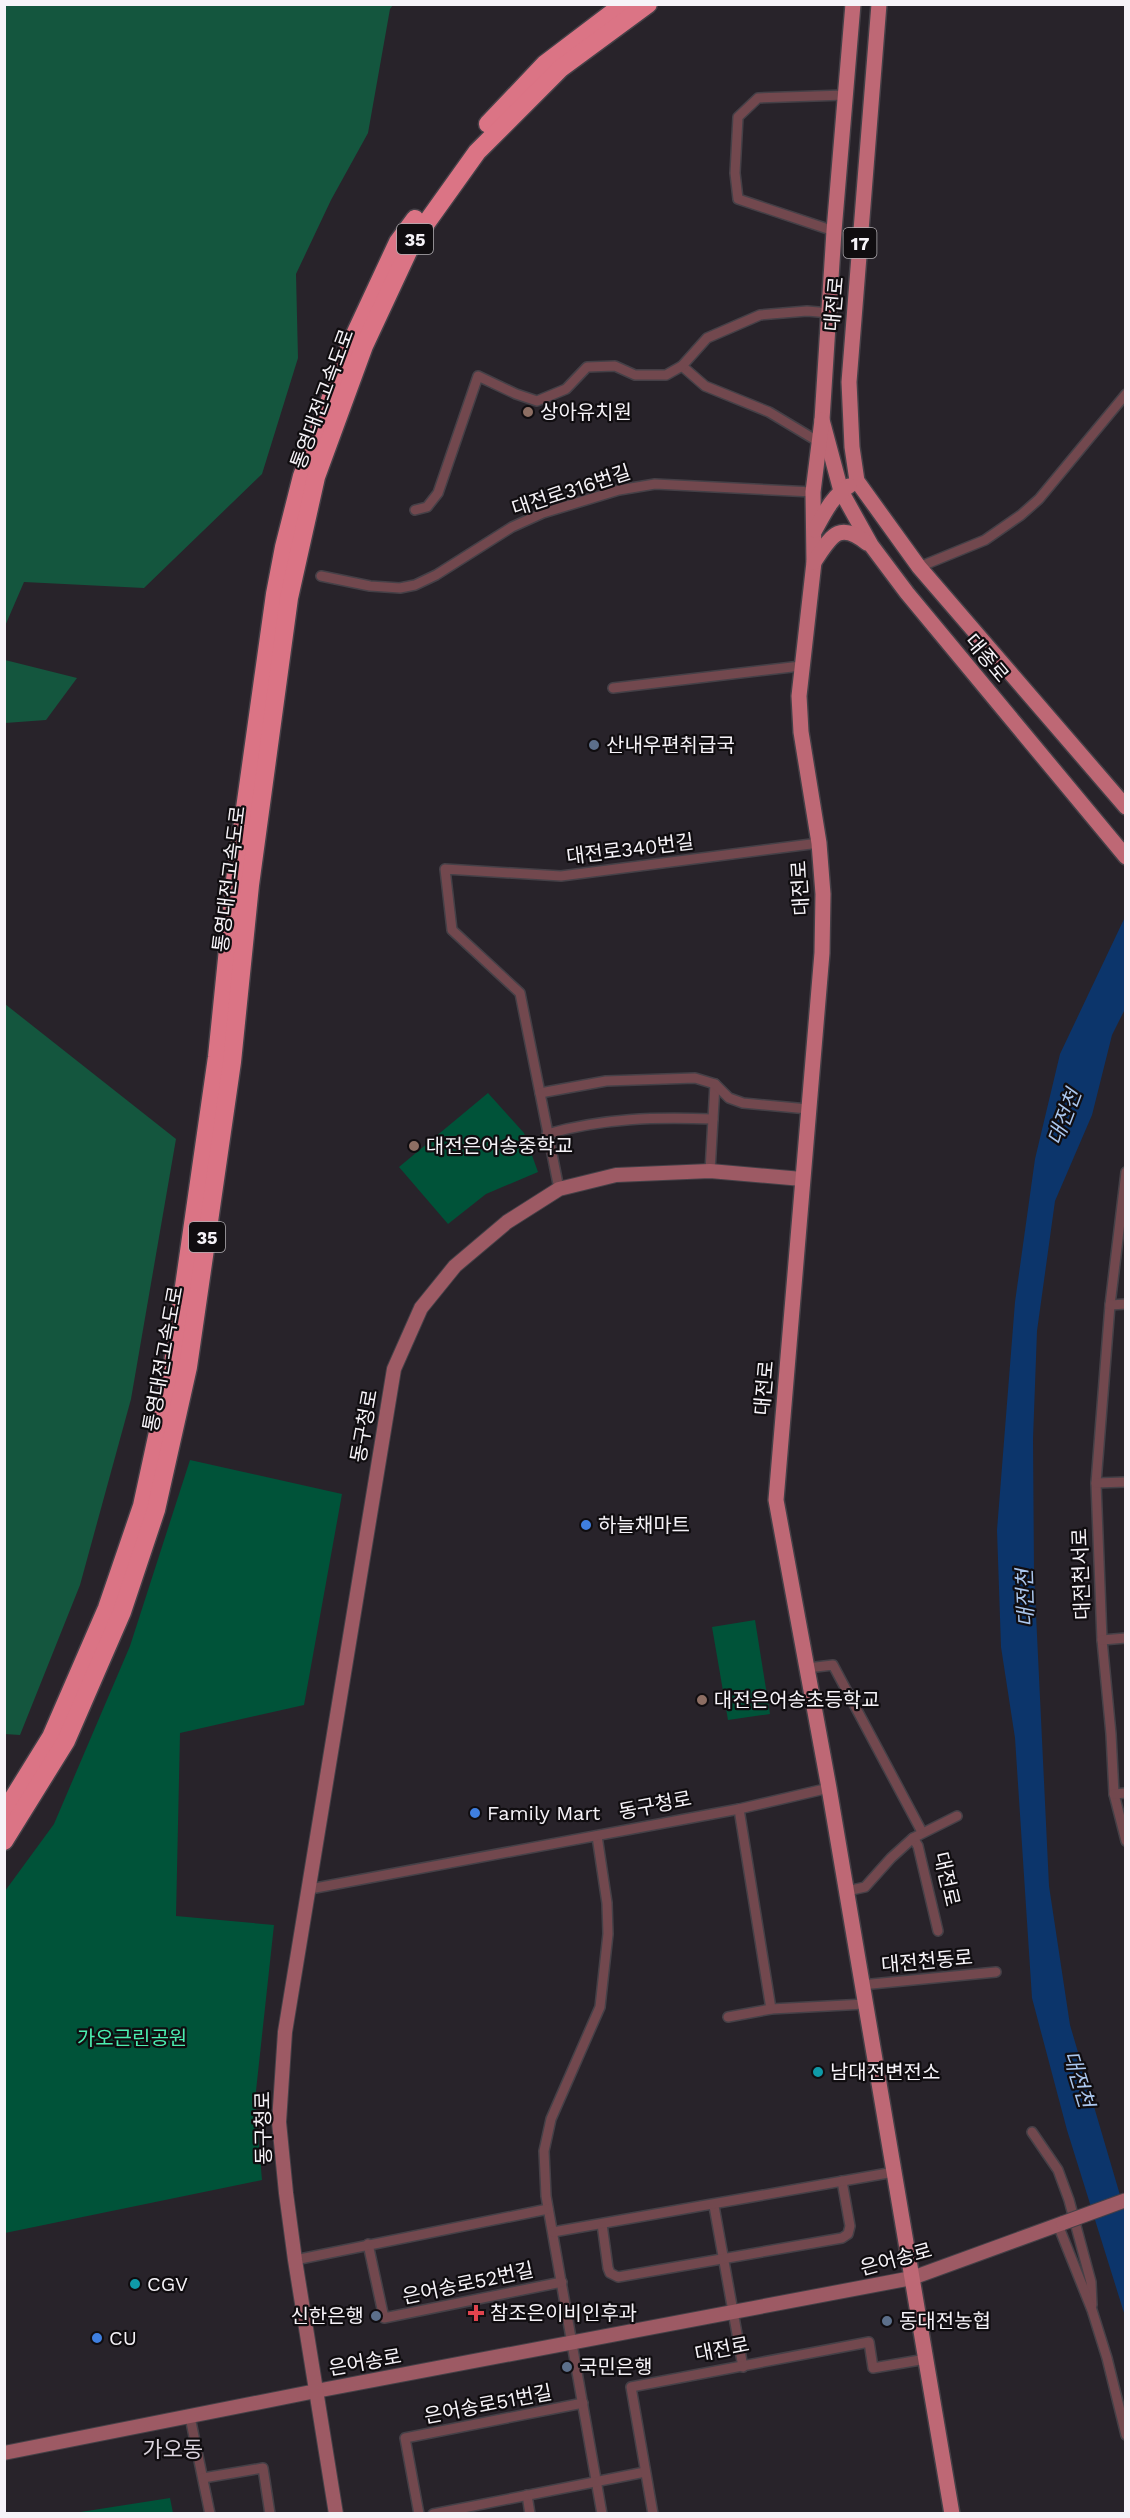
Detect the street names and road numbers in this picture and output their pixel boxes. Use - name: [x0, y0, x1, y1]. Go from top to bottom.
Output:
- road number: 35: [397, 224, 433, 254]
- road number: 17: [844, 228, 876, 258]
- street label: 대전로: [820, 275, 848, 333]
- street label: 통영대전고속도로: [286, 326, 358, 472]
- street label: 대전로316번길: [509, 459, 633, 521]
- street label: 대종로: [960, 629, 1014, 687]
- street label: 통영대전고속도로: [208, 804, 250, 954]
- street label: 대전로340번길: [565, 829, 695, 869]
- street label: 대전로: [787, 860, 813, 916]
- road number: 35: [189, 1222, 225, 1252]
- street label: 통영대전고속도로: [138, 1284, 188, 1434]
- street label: 대전로: [750, 1359, 778, 1417]
- street label: 동구청로: [346, 1388, 382, 1464]
- street label: 대전천서로: [1067, 1528, 1095, 1620]
- street label: 동구청로: [617, 1786, 693, 1824]
- street label: 대전로: [929, 1849, 965, 1909]
- street label: 대전천동로: [880, 1945, 974, 1977]
- street label: 동구청로: [250, 2091, 276, 2165]
- street label: 은어송로: [857, 2238, 935, 2280]
- street label: 은어송로52번길: [400, 2257, 536, 2309]
- street label: 대전로: [693, 2332, 751, 2366]
- street label: 은어송로: [327, 2344, 403, 2380]
- street label: 은어송로51번길: [422, 2380, 554, 2428]

